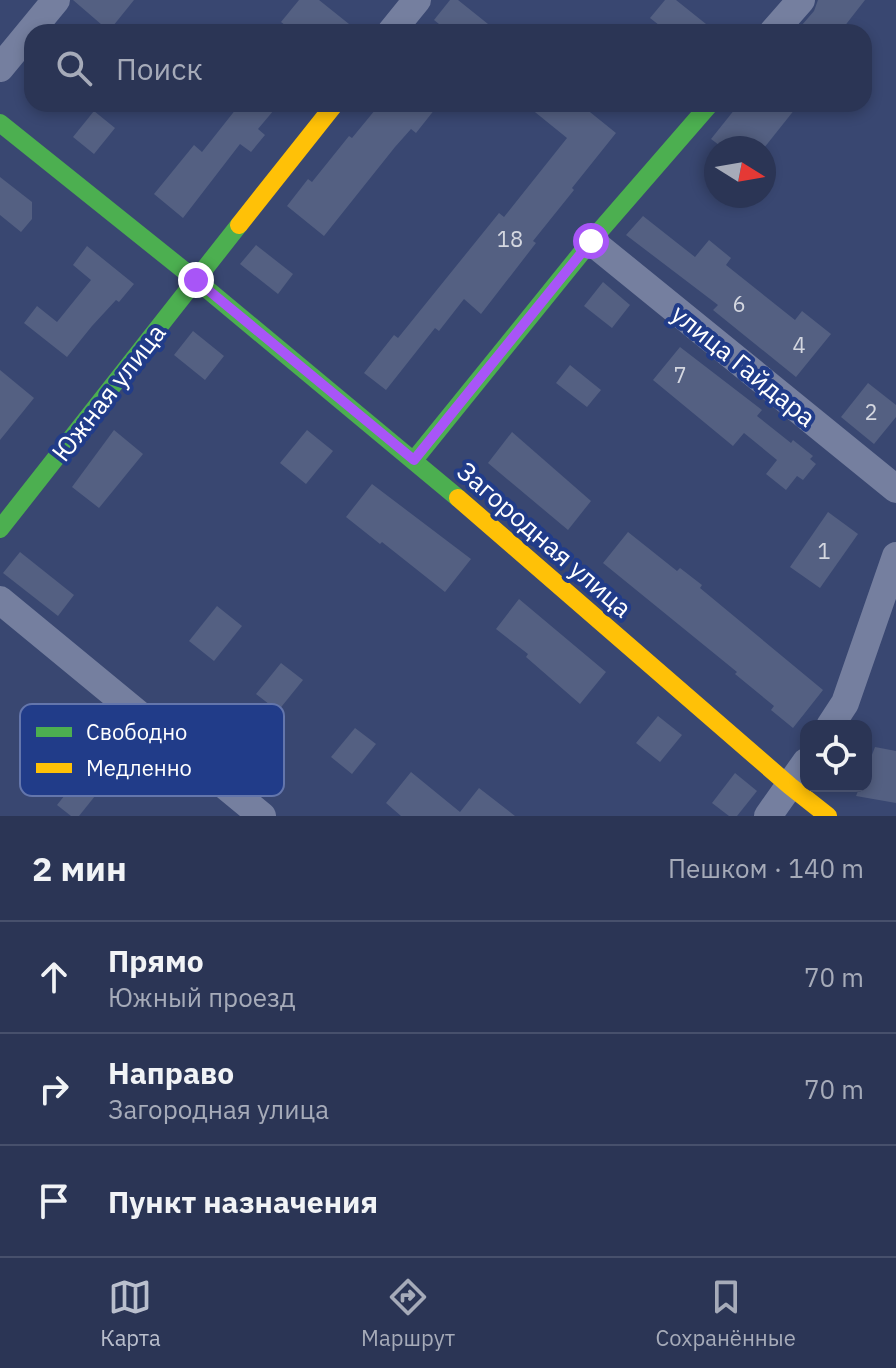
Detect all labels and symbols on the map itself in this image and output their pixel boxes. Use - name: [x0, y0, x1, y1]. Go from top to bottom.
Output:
- north arrow: [704, 136, 776, 208]
- route start: [573, 223, 609, 259]
- house number: 18: [497, 224, 523, 253]
- route end: [178, 262, 214, 298]
- house number: 6: [732, 289, 746, 318]
- street label: улица Гайдара: [665, 296, 823, 434]
- street label: Южная улица: [44, 316, 173, 468]
- house number: 4: [792, 330, 806, 359]
- house number: 7: [673, 360, 687, 389]
- house number: 2: [864, 397, 878, 426]
- street label: Загородная улица: [450, 454, 640, 624]
- house number: 1: [817, 536, 831, 565]
- legend: [20, 704, 284, 796]
- text: Свободно: [86, 717, 187, 746]
- text: Медленно: [86, 753, 192, 782]

